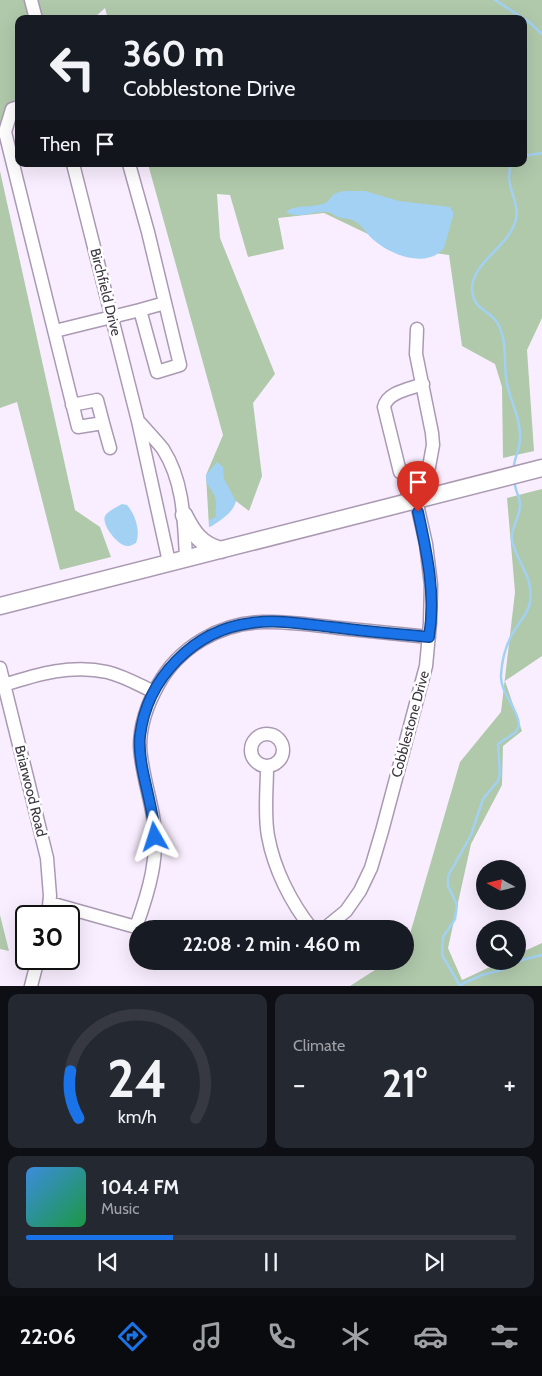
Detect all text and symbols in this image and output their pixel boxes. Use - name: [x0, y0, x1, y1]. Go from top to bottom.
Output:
- text: 360 m: [123, 32, 225, 75]
- icon: left: [40, 35, 105, 100]
- text: Cobblestone Drive: [123, 75, 296, 102]
- icon: arrive: [91, 130, 119, 158]
- text: Then: [40, 133, 81, 156]
- street label: Birchfield Drive: [86, 246, 126, 338]
- pin: [397, 461, 439, 512]
- icon: arrive: [404, 468, 432, 496]
- street label: Cobblestone Drive: [387, 669, 433, 779]
- street label: Briarwood Road: [11, 743, 51, 839]
- position arrow: [128, 810, 180, 862]
- north arrow: [476, 860, 526, 910]
- map controls: [476, 860, 526, 970]
- speed limit sign: 30: [15, 905, 80, 970]
- button: search: [476, 920, 526, 970]
- text: 22:08 · 2 min · 460 m: [183, 933, 360, 956]
- text: Climate: [293, 1036, 345, 1055]
- text: 24: [108, 1047, 167, 1110]
- text: 21°: [382, 1060, 427, 1107]
- text: −: [293, 1067, 305, 1101]
- text: +: [504, 1067, 516, 1101]
- text: km/h: [118, 1106, 157, 1127]
- text: 104.4 FM: [101, 1176, 179, 1199]
- text: Music: [101, 1199, 139, 1218]
- icon: previous: [94, 1248, 122, 1276]
- icon: pause: [257, 1248, 285, 1276]
- icon: next: [420, 1248, 448, 1276]
- icon: directions: [115, 1319, 150, 1354]
- icon: music: [190, 1319, 225, 1354]
- icon: phone: [264, 1319, 299, 1354]
- icon: climate: [338, 1319, 373, 1354]
- icon: car: [413, 1319, 448, 1354]
- icon: filters: [487, 1319, 522, 1354]
- text: 22:06: [20, 1323, 76, 1350]

